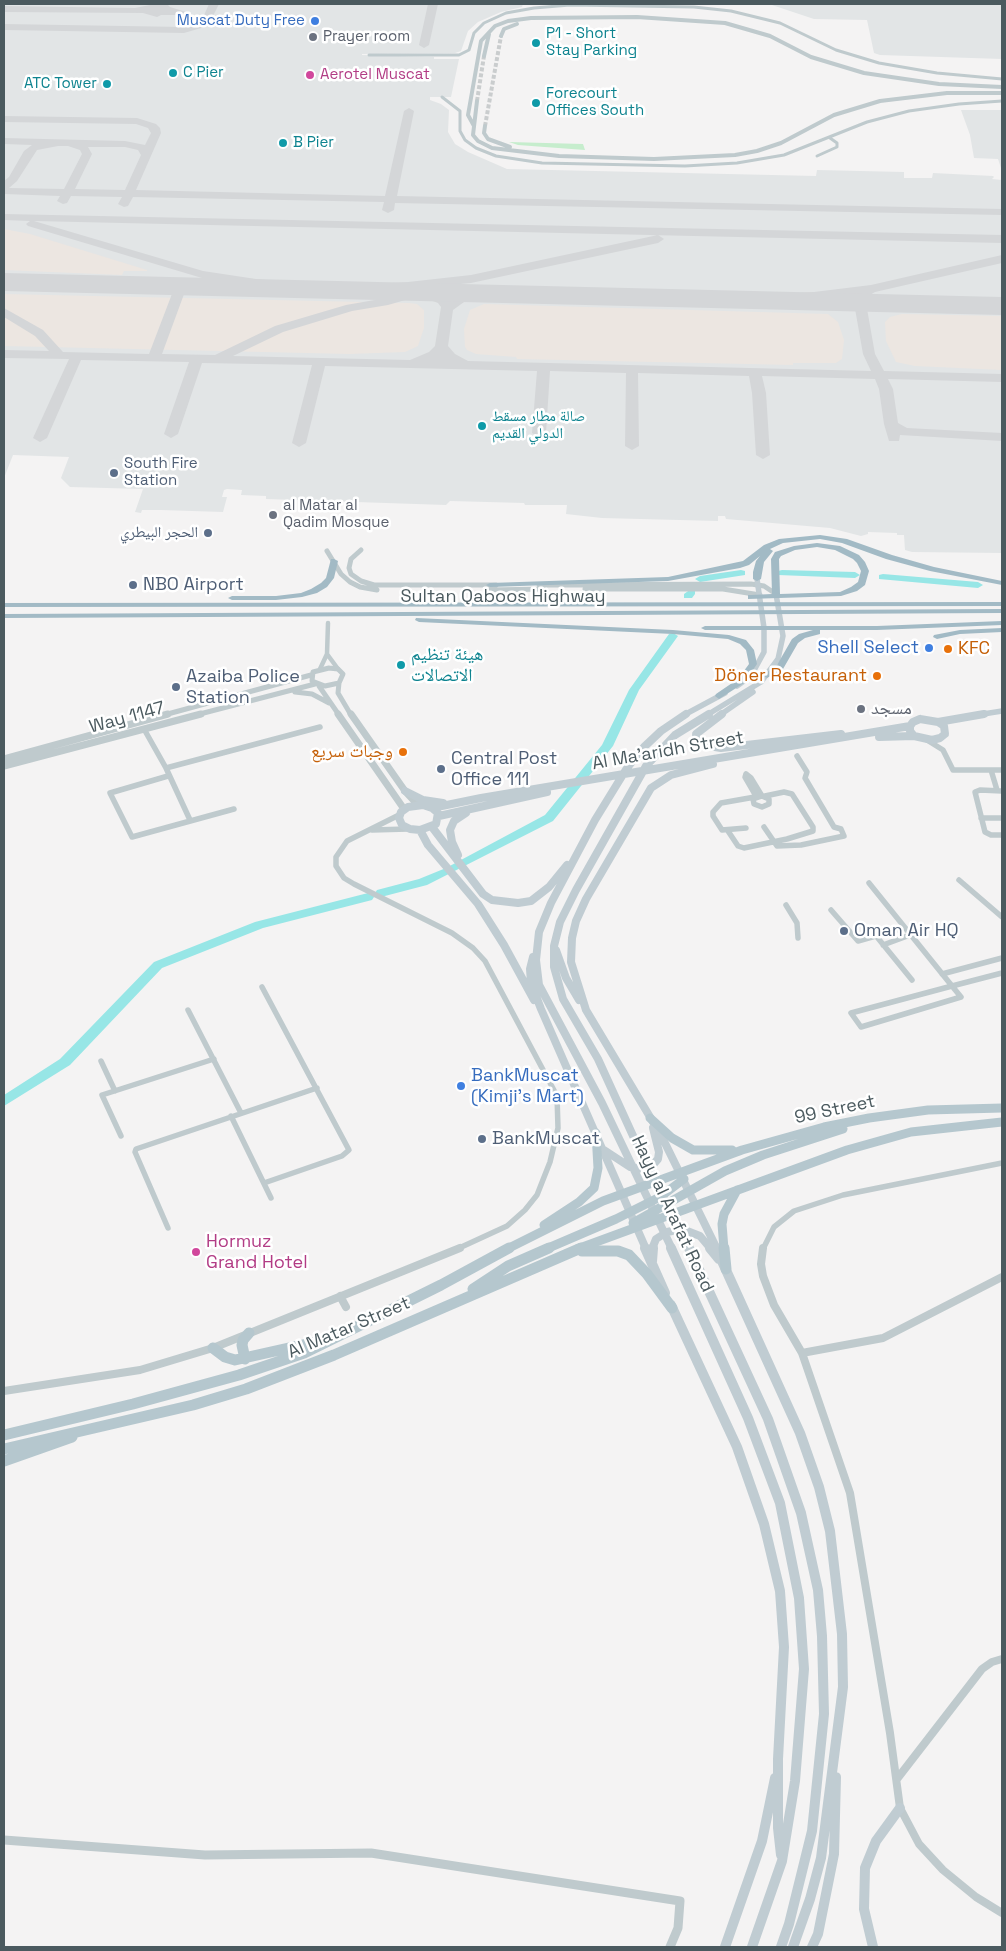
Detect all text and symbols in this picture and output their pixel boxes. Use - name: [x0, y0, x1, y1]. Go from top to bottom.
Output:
- place label: Muscat Duty Free: [177, 12, 305, 30]
- marker: Muscat Duty Free: [309, 15, 321, 27]
- place label: P1 - Short Stay Parking: [546, 25, 637, 60]
- place label: Prayer room: [323, 28, 410, 46]
- marker: Prayer room: [307, 31, 319, 43]
- marker: P1 - Short Stay Parking: [530, 37, 542, 49]
- place label: C Pier: [183, 64, 224, 82]
- place label: Aerotel Muscat: [320, 66, 430, 84]
- marker: C Pier: [167, 67, 179, 79]
- marker: Aerotel Muscat: [304, 69, 316, 81]
- place label: ATC Tower: [24, 75, 97, 93]
- marker: ATC Tower: [101, 78, 113, 90]
- place label: Forecourt Offices South: [546, 85, 644, 120]
- marker: Forecourt Offices South: [530, 97, 542, 109]
- place label: B Pier: [293, 134, 334, 152]
- marker: B Pier: [277, 137, 289, 149]
- place label: صالة مطار مسقط الدولي القديم: [492, 408, 585, 443]
- marker: صالة مطار مسقط الدولي القديم: [476, 420, 488, 432]
- place label: South Fire Station: [124, 455, 198, 490]
- marker: South Fire Station: [108, 467, 120, 479]
- place label: al Matar al Qadim Mosque: [283, 497, 389, 532]
- marker: al Matar al Qadim Mosque: [267, 509, 279, 521]
- place label: الحجر البيطري: [120, 524, 198, 542]
- marker: الحجر البيطري: [202, 527, 214, 539]
- place label: NBO Airport: [143, 574, 244, 596]
- marker: NBO Airport: [127, 579, 139, 591]
- street label: Sultan Qaboos Highway: [400, 586, 606, 608]
- place label: Shell Select: [817, 637, 919, 659]
- place label: KFC: [958, 638, 990, 660]
- marker: Shell Select: [923, 642, 935, 654]
- marker: KFC: [942, 643, 954, 655]
- place label: هيئة تنظيم الاتصالات: [411, 644, 483, 686]
- marker: هيئة تنظيم الاتصالات: [395, 659, 407, 671]
- place label: Döner Restaurant: [714, 665, 867, 687]
- place label: Azaiba Police Station: [186, 666, 300, 709]
- marker: Döner Restaurant: [871, 670, 883, 682]
- marker: Azaiba Police Station: [170, 681, 182, 693]
- street label: Way 1147: [87, 698, 167, 738]
- place label: مسجد: [871, 698, 912, 720]
- marker: مسجد: [855, 703, 867, 715]
- street label: Al Ma'aridh Street: [590, 727, 746, 775]
- place label: وجبات سريع: [311, 741, 393, 763]
- marker: وجبات سريع: [397, 746, 409, 758]
- place label: Central Post Office 111: [451, 748, 557, 791]
- marker: Central Post Office 111: [435, 763, 447, 775]
- place label: Oman Air HQ: [854, 920, 959, 942]
- marker: Oman Air HQ: [838, 925, 850, 937]
- place label: BankMuscat (Kimji's Mart): [471, 1065, 584, 1108]
- marker: BankMuscat (Kimji's Mart): [455, 1080, 467, 1092]
- street label: 99 Street: [793, 1091, 877, 1129]
- place label: BankMuscat: [492, 1128, 600, 1150]
- street label: Hayy al Arafat Road: [626, 1132, 718, 1296]
- marker: BankMuscat: [476, 1133, 488, 1145]
- place label: Hormuz Grand Hotel: [206, 1231, 308, 1274]
- marker: Hormuz Grand Hotel: [190, 1246, 202, 1258]
- street label: Al Matar Street: [285, 1293, 413, 1363]

